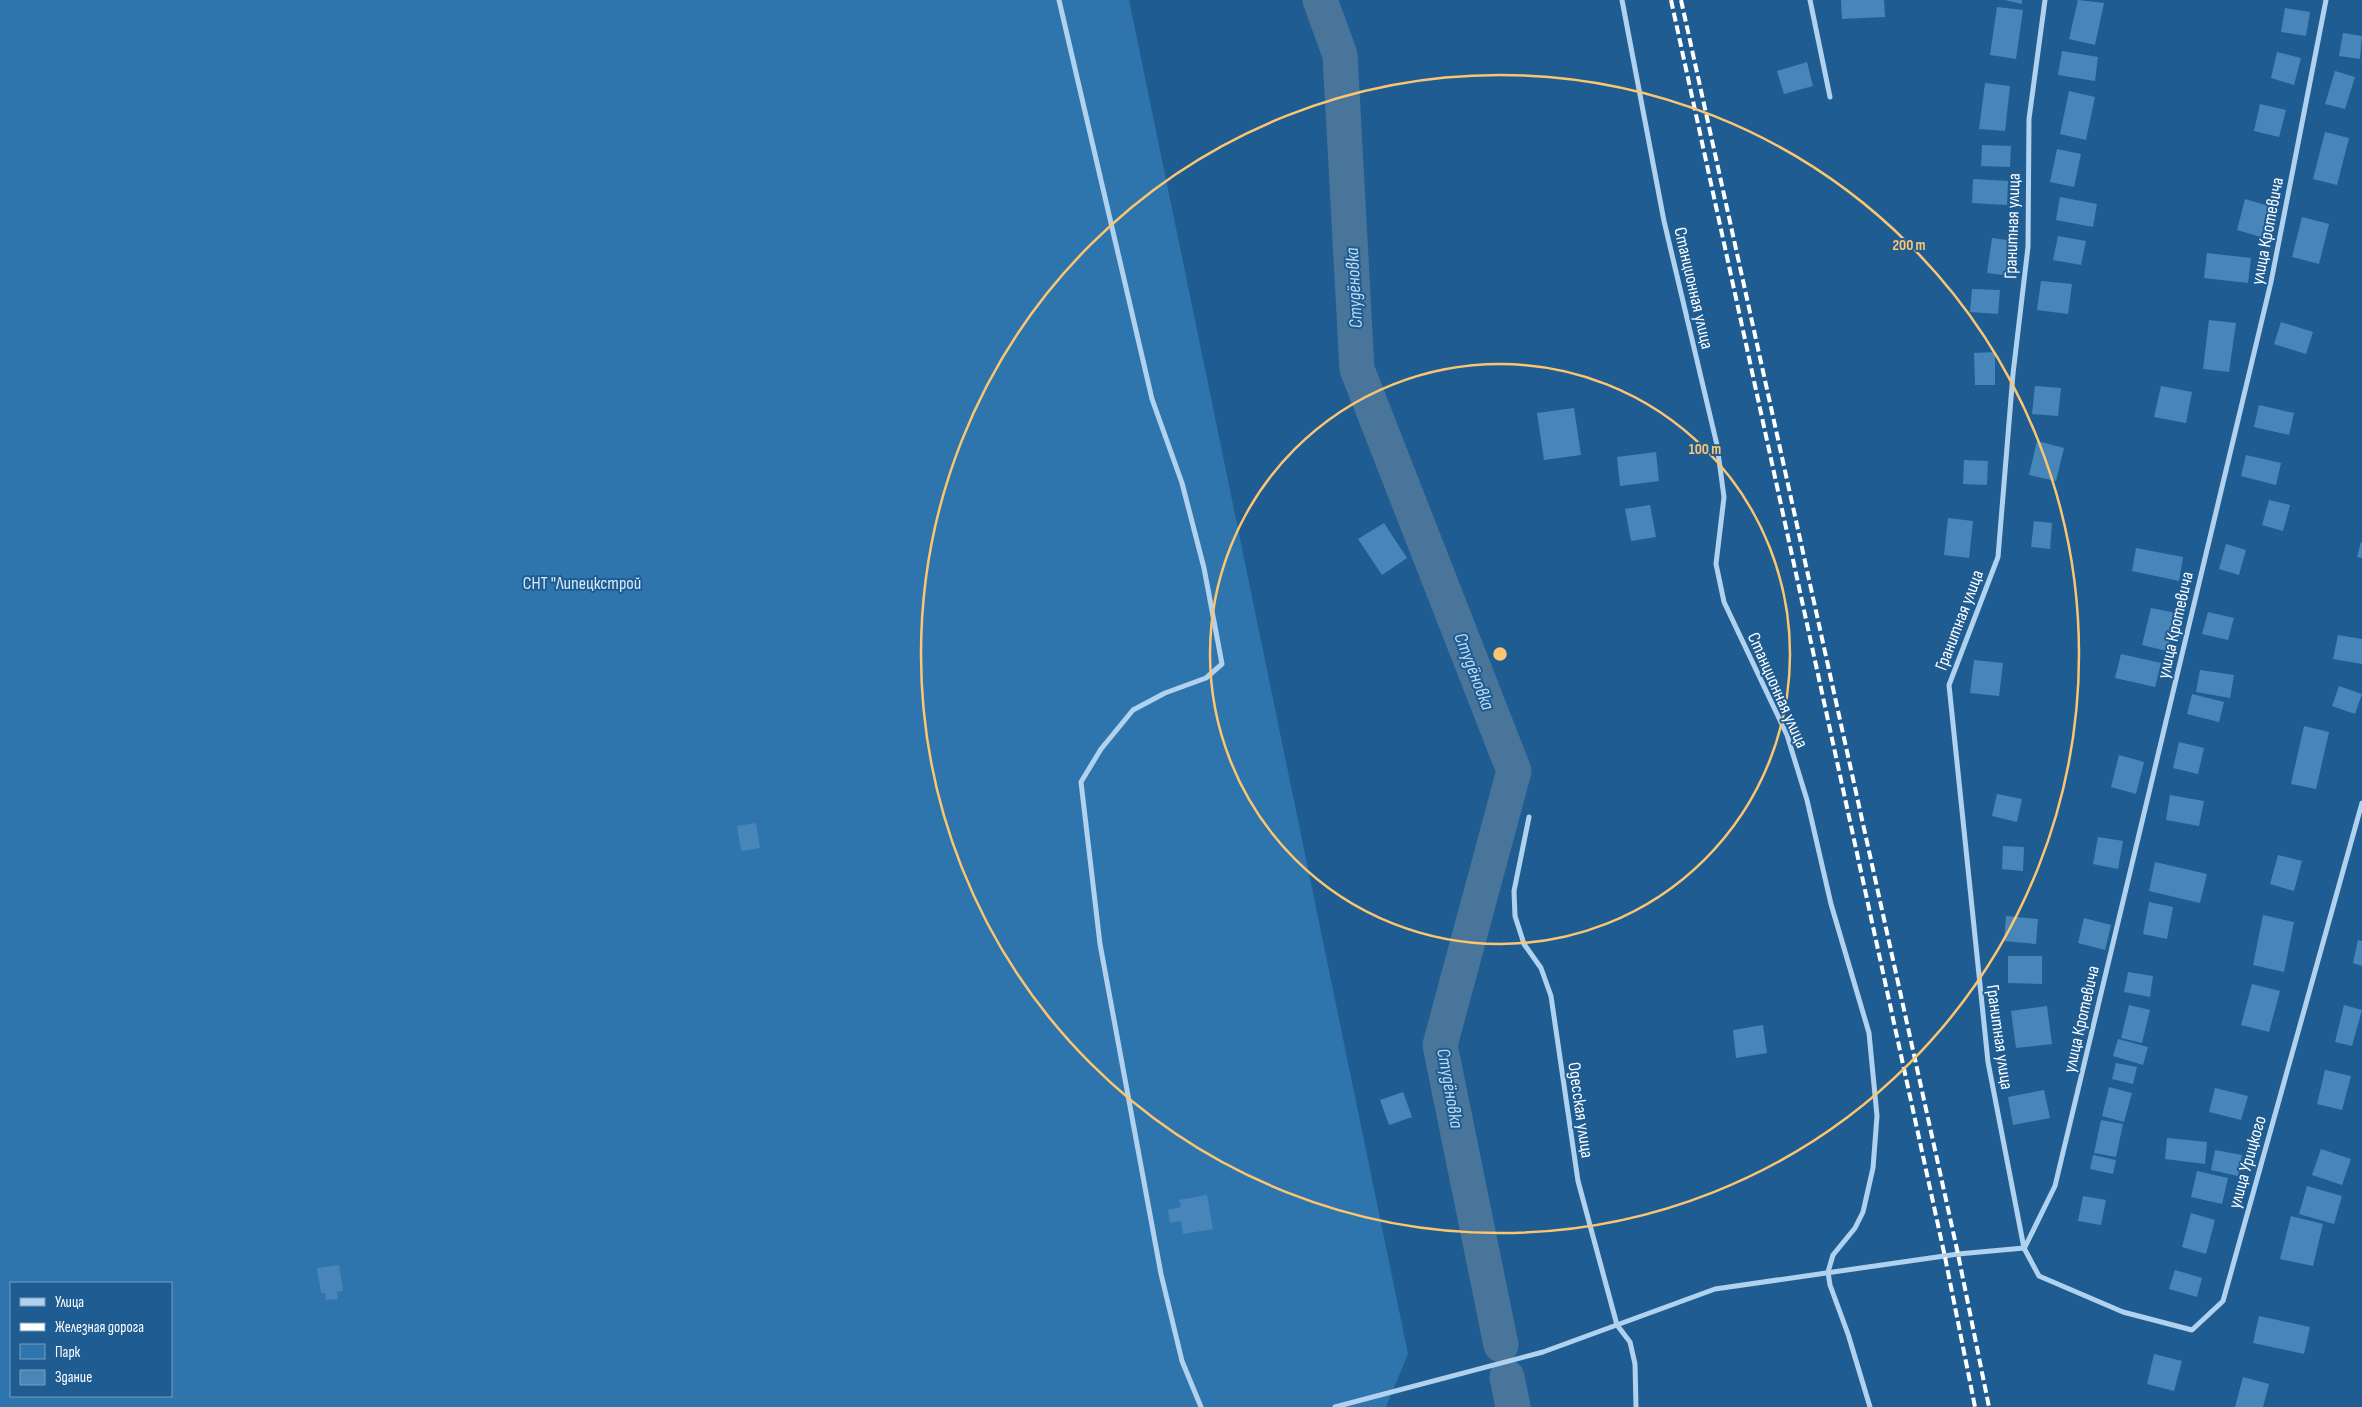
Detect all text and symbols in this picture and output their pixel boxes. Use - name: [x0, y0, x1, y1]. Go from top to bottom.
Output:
- street label: Гранитная улица: [2000, 173, 2025, 279]
- street label: улица Кротевича: [2247, 176, 2288, 287]
- street label: Станционная улица: [1669, 225, 1718, 351]
- text: 200 m: [1892, 236, 1926, 255]
- water label: Студёновка: [1341, 247, 1368, 329]
- text: 100 m: [1689, 440, 1721, 459]
- street label: Гранитная улица: [1931, 567, 1988, 673]
- street label: улица Кротевича: [2153, 570, 2198, 681]
- park label: СНТ "Липецкстрой: [523, 573, 641, 594]
- street label: Станционная улица: [1743, 629, 1812, 751]
- water label: Студёновка: [1448, 630, 1499, 714]
- centre of rings: [1491, 645, 1509, 663]
- street label: улица Кротевича: [2059, 964, 2104, 1075]
- street label: Гранитная улица: [1982, 983, 2017, 1091]
- water label: Студёновка: [1431, 1046, 1468, 1130]
- street label: Одесская улица: [1563, 1061, 1598, 1159]
- street label: улица Урицкого: [2224, 1113, 2271, 1211]
- legend: [10, 1282, 172, 1397]
- text: Улица: [55, 1293, 84, 1312]
- text: Железная дорога: [55, 1318, 144, 1337]
- text: Парк: [55, 1343, 81, 1362]
- text: Здание: [55, 1368, 92, 1387]

